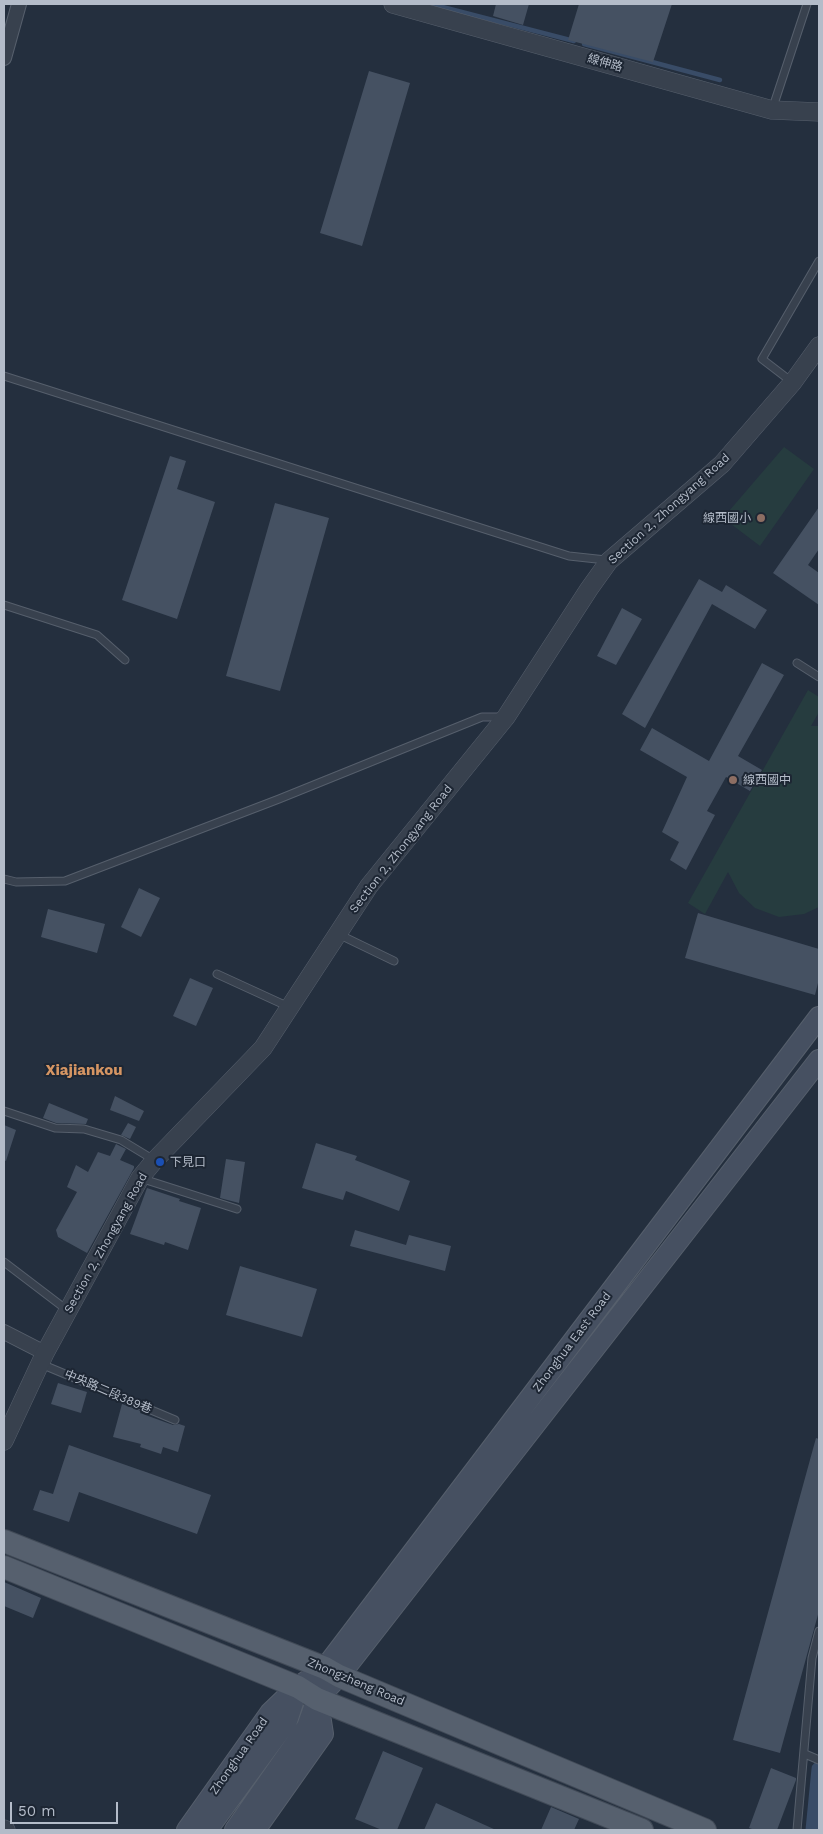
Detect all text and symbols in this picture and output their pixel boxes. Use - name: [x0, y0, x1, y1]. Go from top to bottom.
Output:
- street label: 線伸路: [586, 51, 624, 75]
- street label: Section 2, Zhongyang Road: [605, 451, 733, 567]
- place label: 線西國小: [703, 511, 751, 525]
- marker: 線西國小: [755, 512, 767, 524]
- place label: 線西國中: [743, 773, 791, 787]
- marker: 線西國中: [727, 774, 739, 786]
- street label: Section 2, Zhongyang Road: [347, 782, 455, 916]
- district label: Xiajiankou: [46, 1062, 122, 1080]
- place label: 下見口: [170, 1155, 206, 1169]
- marker: 下見口: [154, 1156, 166, 1168]
- street label: Section 2, Zhongyang Road: [61, 1170, 151, 1316]
- street label: Zhonghua East Road: [530, 1289, 614, 1395]
- street label: 中央路二段389巷: [62, 1367, 154, 1417]
- street label: Zhongzheng Road: [305, 1655, 407, 1709]
- street label: Zhonghua Road: [207, 1715, 271, 1797]
- scale bar: [12, 1792, 120, 1824]
- text: 50 m: [18, 1802, 55, 1820]

